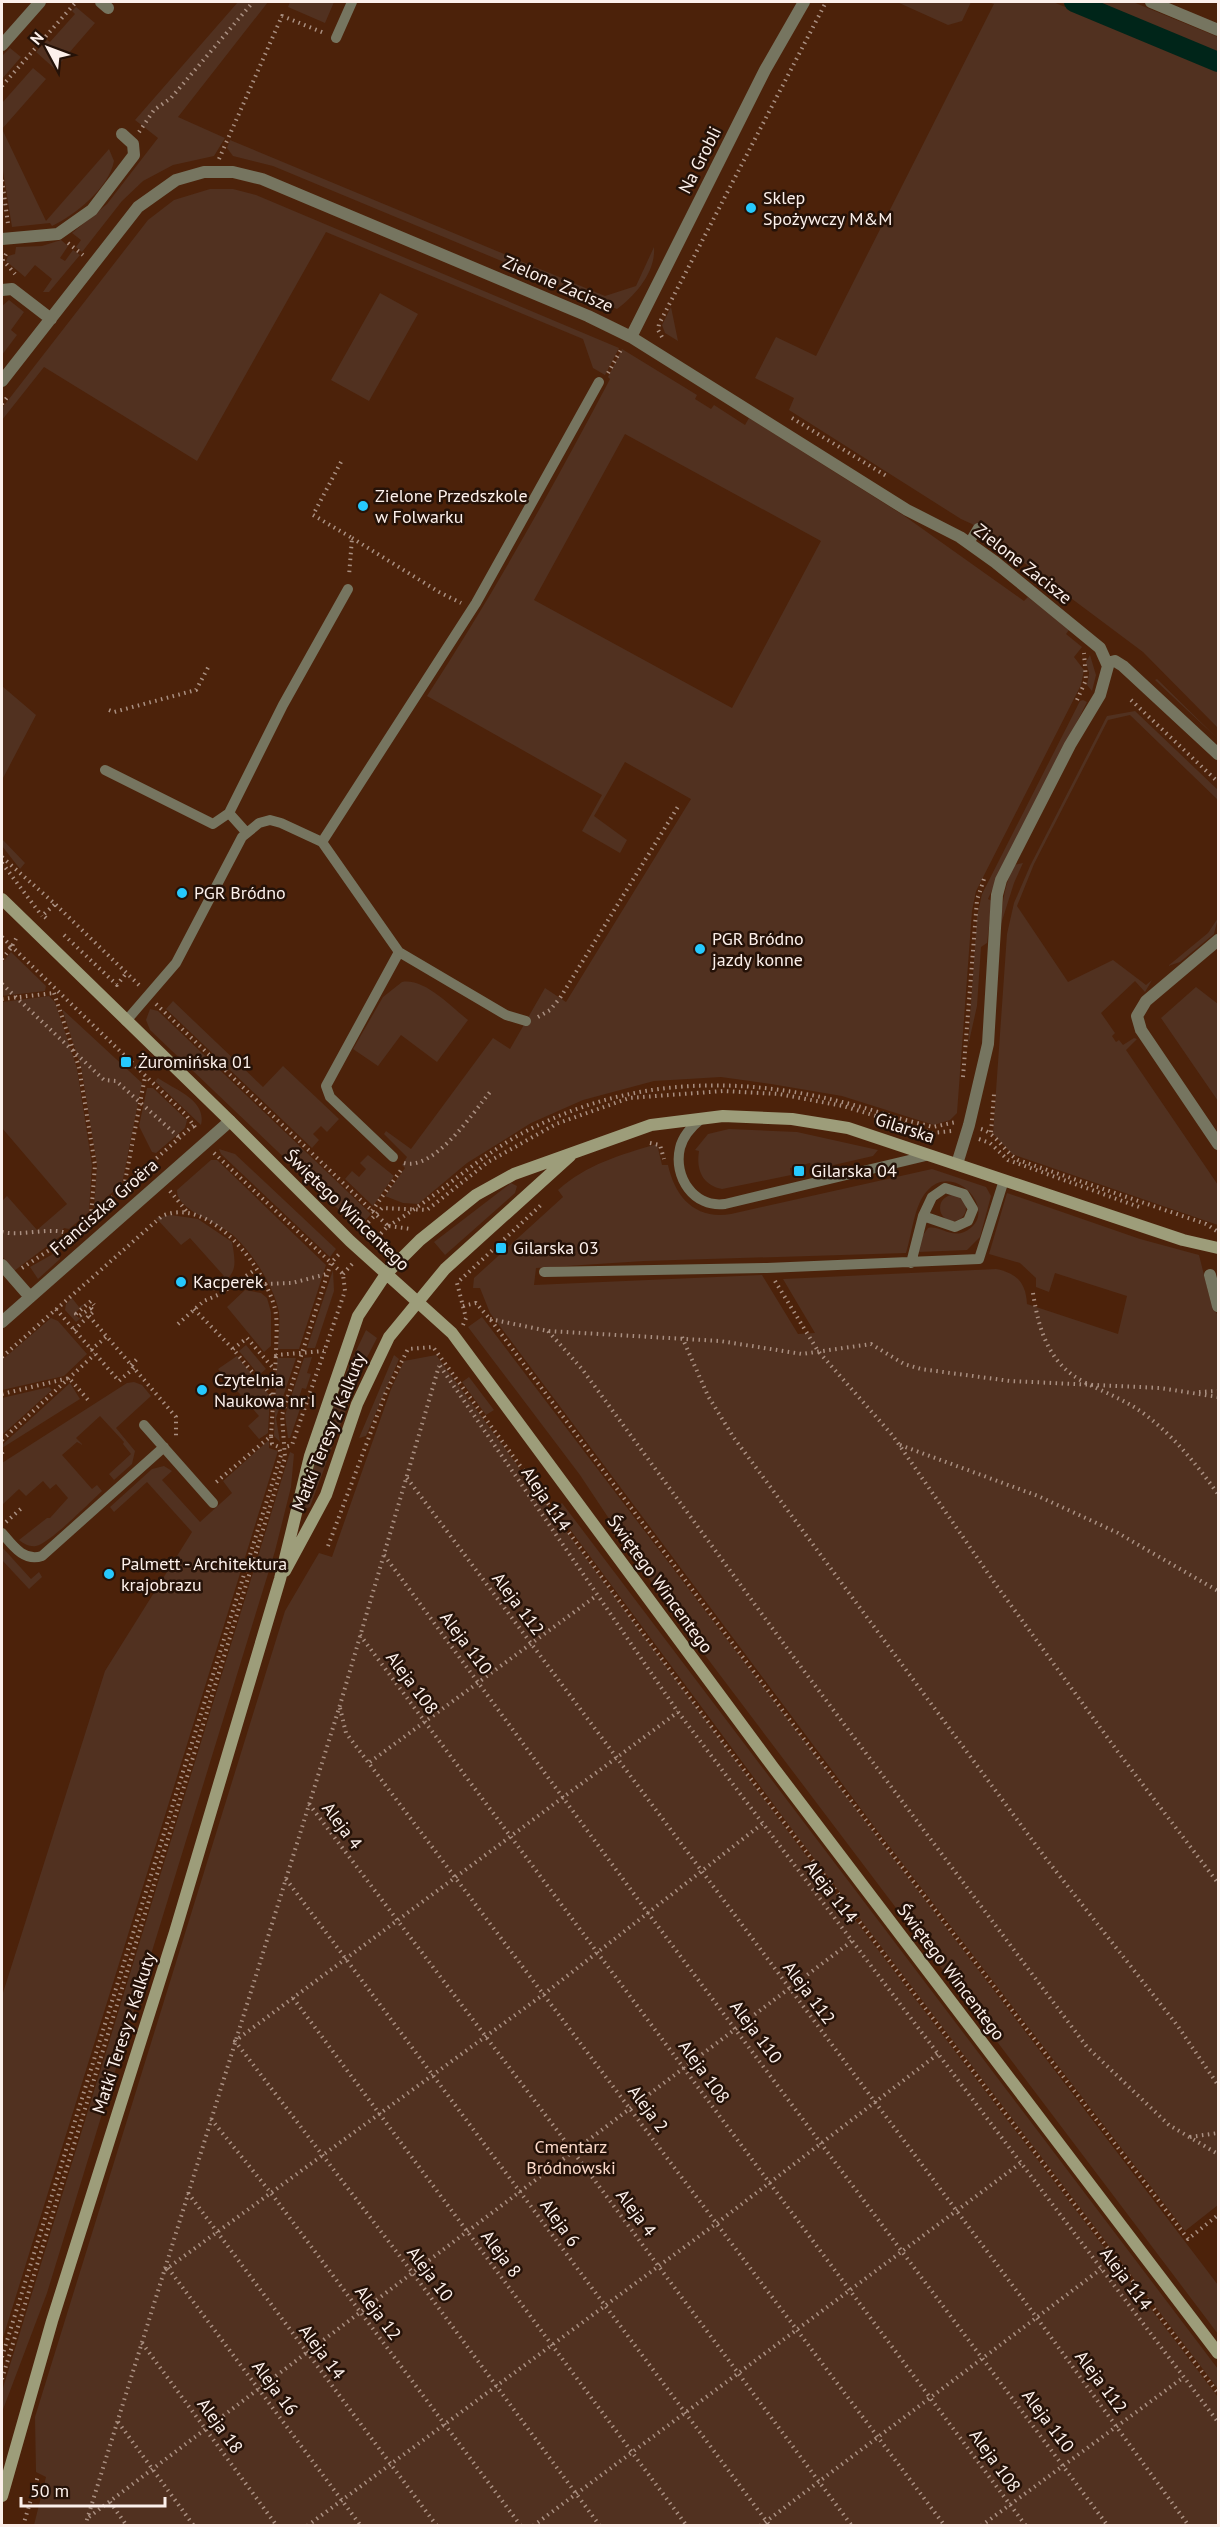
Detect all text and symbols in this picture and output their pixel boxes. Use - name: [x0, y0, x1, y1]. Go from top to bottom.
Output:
- north arrow: [18, 18, 78, 78]
- text: N: [26, 28, 48, 49]
- street label: Na Grobli: [673, 122, 726, 197]
- place label: Sklep Spożywczy M&M: [763, 186, 892, 230]
- marker: Sklep Spożywczy M&M: [744, 201, 758, 215]
- street label: Zielone Zacisze: [499, 250, 617, 317]
- place label: Zielone Przedszkole w Folwarku: [375, 484, 528, 528]
- marker: Zielone Przedszkole w Folwarku: [356, 499, 370, 513]
- street label: Zielone Zacisze: [970, 518, 1077, 609]
- place label: PGR Bródno: [194, 881, 286, 904]
- marker: PGR Bródno: [175, 886, 189, 900]
- place label: PGR Bródno jazdy konne: [712, 927, 804, 971]
- marker: PGR Bródno jazdy konne: [693, 942, 707, 956]
- place label: Żuromińska 01: [138, 1050, 252, 1073]
- marker: Żuromińska 01: [119, 1055, 133, 1069]
- street label: Gilarska: [872, 1107, 938, 1148]
- street label: Świętego Wincentego: [280, 1144, 415, 1276]
- street label: Franciszka Groëra: [45, 1153, 163, 1260]
- place label: Gilarska 04: [811, 1159, 897, 1182]
- marker: Gilarska 04: [792, 1164, 806, 1178]
- place label: Gilarska 03: [513, 1236, 599, 1259]
- marker: Gilarska 03: [494, 1241, 508, 1255]
- place label: Kacperek: [193, 1270, 264, 1293]
- marker: Kacperek: [174, 1275, 188, 1289]
- street label: Matki Teresy z Kalkuty: [286, 1349, 371, 1514]
- place label: Czytelnia Naukowa nr I: [214, 1368, 316, 1412]
- marker: Czytelnia Naukowa nr I: [195, 1383, 209, 1397]
- street label: Aleja 114: [516, 1462, 576, 1536]
- street label: Świętego Wincentego: [602, 1510, 718, 1658]
- place label: Palmett - Architektura krajobrazu: [121, 1552, 287, 1596]
- marker: Palmett - Architektura krajobrazu: [102, 1567, 116, 1581]
- street label: Aleja 112: [487, 1568, 550, 1640]
- street label: Aleja 110: [435, 1607, 498, 1679]
- street label: Aleja 108: [381, 1647, 444, 1719]
- street label: Aleja 4: [317, 1798, 368, 1854]
- street label: Aleja 114: [800, 1856, 863, 1928]
- street label: Świętego Wincentego: [892, 1899, 1010, 2045]
- street label: Matki Teresy z Kalkuty: [87, 1949, 161, 2116]
- street label: Aleja 112: [778, 1957, 841, 2029]
- street label: Aleja 110: [725, 1996, 788, 2068]
- street label: Aleja 108: [674, 2035, 735, 2108]
- street label: Aleja 2: [623, 2081, 674, 2137]
- park label: Cmentarz Bródnowski: [526, 2135, 616, 2179]
- street label: Aleja 4: [611, 2185, 662, 2241]
- street label: Aleja 6: [535, 2194, 585, 2251]
- street label: Aleja 8: [476, 2226, 527, 2282]
- street label: Aleja 10: [402, 2242, 459, 2306]
- street label: Aleja 114: [1095, 2243, 1158, 2315]
- street label: Aleja 12: [350, 2281, 407, 2345]
- street label: Aleja 14: [294, 2320, 351, 2384]
- street label: Aleja 112: [1070, 2346, 1133, 2418]
- street label: Aleja 16: [247, 2356, 304, 2420]
- street label: Aleja 110: [1017, 2385, 1080, 2457]
- street label: Aleja 18: [193, 2393, 248, 2458]
- street label: Aleja 108: [965, 2424, 1026, 2497]
- scale bar: [21, 2470, 165, 2508]
- text: 50 m: [30, 2479, 69, 2502]

